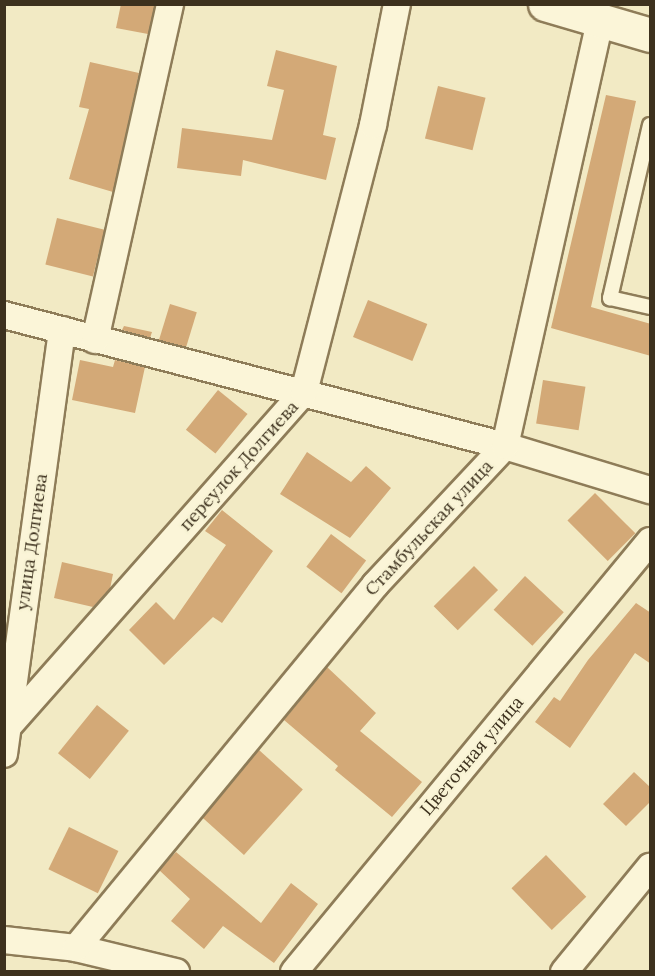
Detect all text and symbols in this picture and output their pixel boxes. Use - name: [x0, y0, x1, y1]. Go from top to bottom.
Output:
- street label: переулок Долгиева: [175, 397, 303, 535]
- street label: Стамбульская улица: [360, 456, 498, 600]
- street label: улица Долгиева: [12, 472, 52, 612]
- street label: Цветочная улица: [416, 692, 528, 820]

